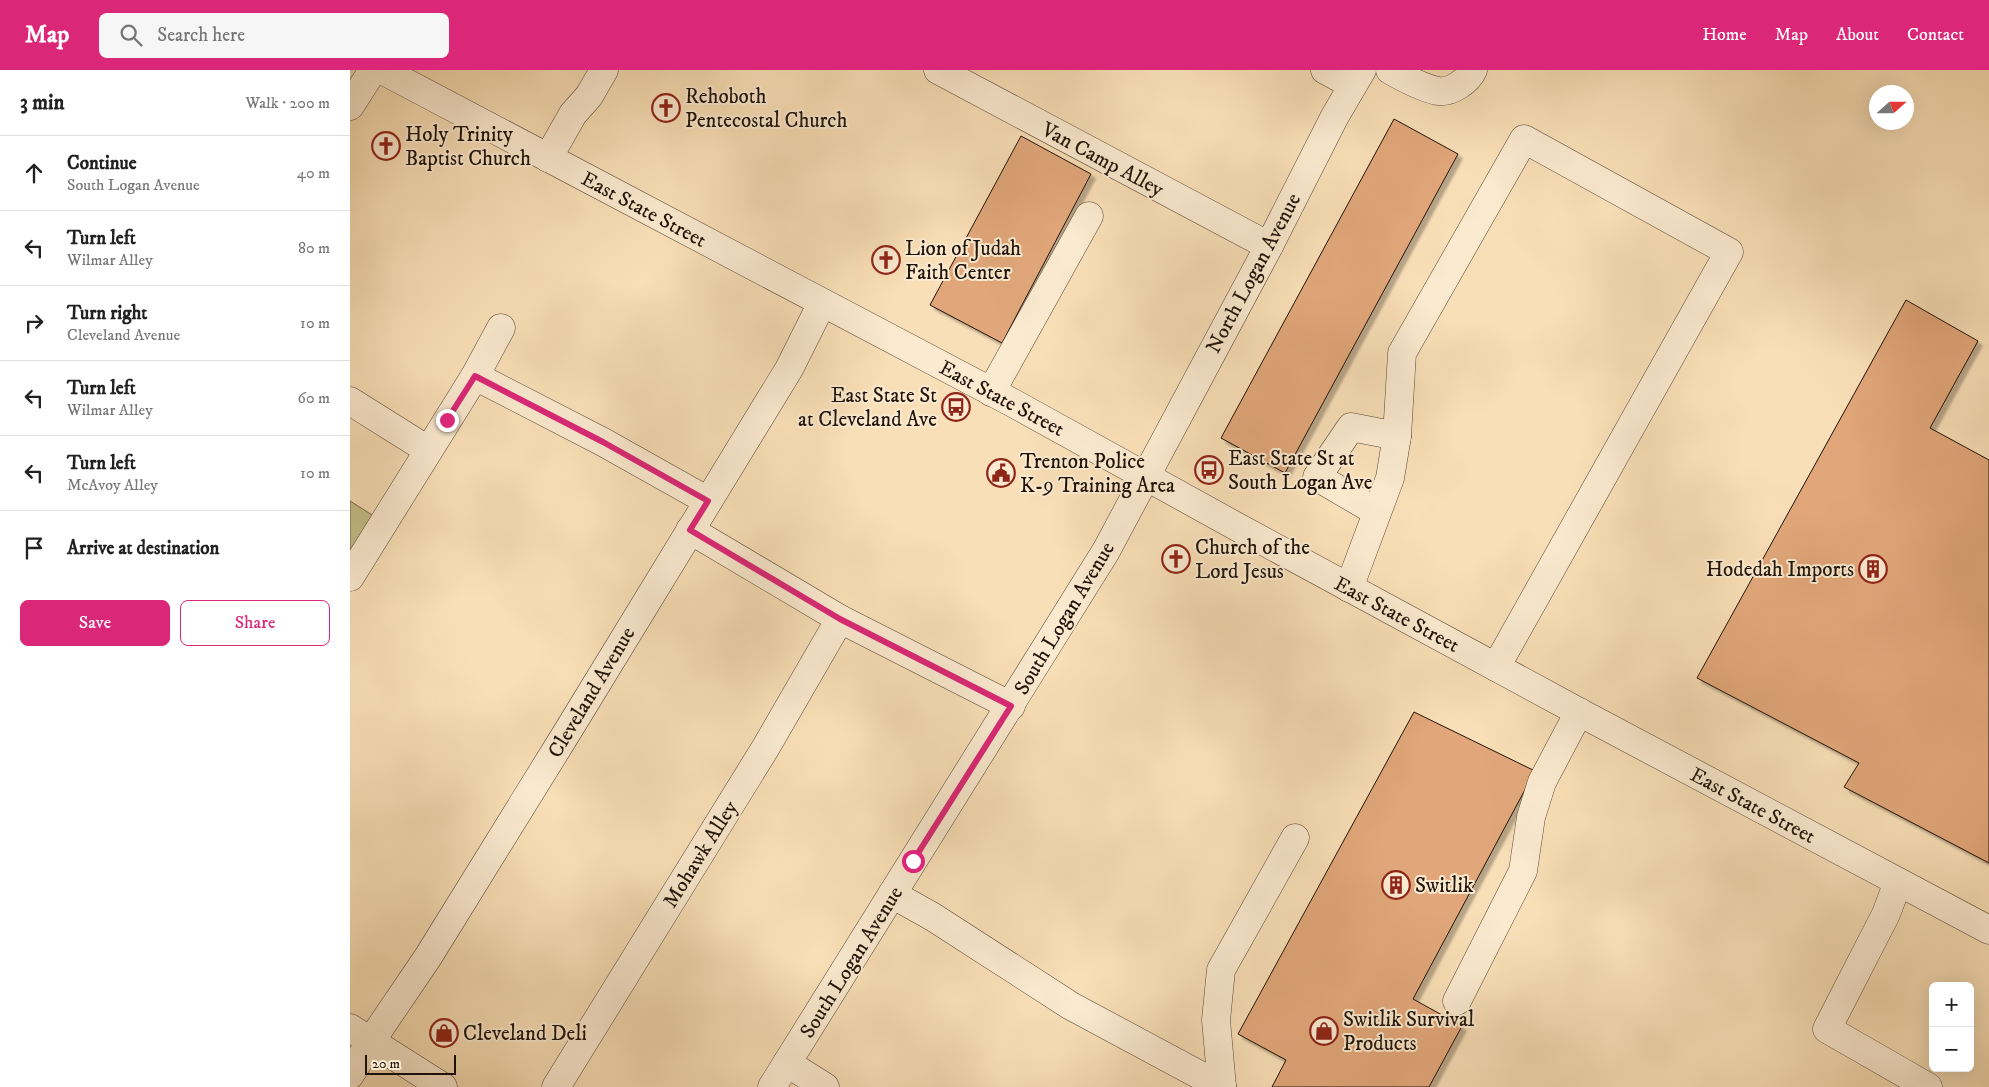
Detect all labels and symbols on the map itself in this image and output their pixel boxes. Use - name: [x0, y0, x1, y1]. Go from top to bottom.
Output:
- place label: Rehoboth Pentecostal Church: [685, 84, 847, 134]
- north arrow: [1869, 85, 1914, 130]
- church icon: Rehoboth Pentecostal Church: [651, 93, 681, 123]
- street label: Van Camp Alley: [1036, 116, 1169, 203]
- place label: Holy Trinity Baptist Church: [405, 122, 531, 172]
- church icon: Holy Trinity Baptist Church: [371, 131, 401, 161]
- street label: East State Street: [576, 166, 711, 254]
- street label: North Logan Avenue: [1201, 189, 1307, 358]
- place label: Lion of Judah Faith Center: [905, 236, 1021, 286]
- church icon: Lion of Judah Faith Center: [871, 245, 901, 275]
- street label: East State Street: [934, 355, 1069, 443]
- place label: East State St at Cleveland Ave: [798, 383, 937, 433]
- bus stop icon: East State St at Cleveland Ave: [941, 392, 971, 422]
- route end: [436, 409, 459, 432]
- place label: East State St at South Logan Ave: [1228, 446, 1373, 496]
- place label: Trenton Police K-9 Training Area: [1020, 449, 1175, 499]
- bus stop icon: East State St at South Logan Ave: [1194, 455, 1224, 485]
- public building icon: Trenton Police K-9 Training Area: [986, 458, 1016, 488]
- place label: Church of the Lord Jesus: [1195, 535, 1310, 585]
- street label: South Logan Avenue: [1009, 537, 1121, 700]
- church icon: Church of the Lord Jesus: [1161, 544, 1191, 574]
- building icon: Hodedah Imports: [1858, 554, 1888, 584]
- place label: Hodedah Imports: [1706, 557, 1854, 583]
- street label: East State Street: [1329, 571, 1464, 659]
- street label: Cleveland Avenue: [542, 622, 641, 763]
- street label: East State Street: [1685, 762, 1820, 850]
- street label: Mohawk Alley: [658, 795, 745, 913]
- route start: [902, 850, 925, 873]
- building icon: Switlik: [1381, 870, 1411, 900]
- place label: Switlik: [1415, 873, 1474, 899]
- street label: South Logan Avenue: [795, 882, 909, 1043]
- place label: Switlik Survival Products: [1343, 1007, 1475, 1057]
- shop icon: Switlik Survival Products: [1309, 1016, 1339, 1046]
- shop icon: Cleveland Deli: [429, 1018, 459, 1048]
- place label: Cleveland Deli: [463, 1021, 587, 1047]
- scale bar: [365, 1052, 456, 1075]

